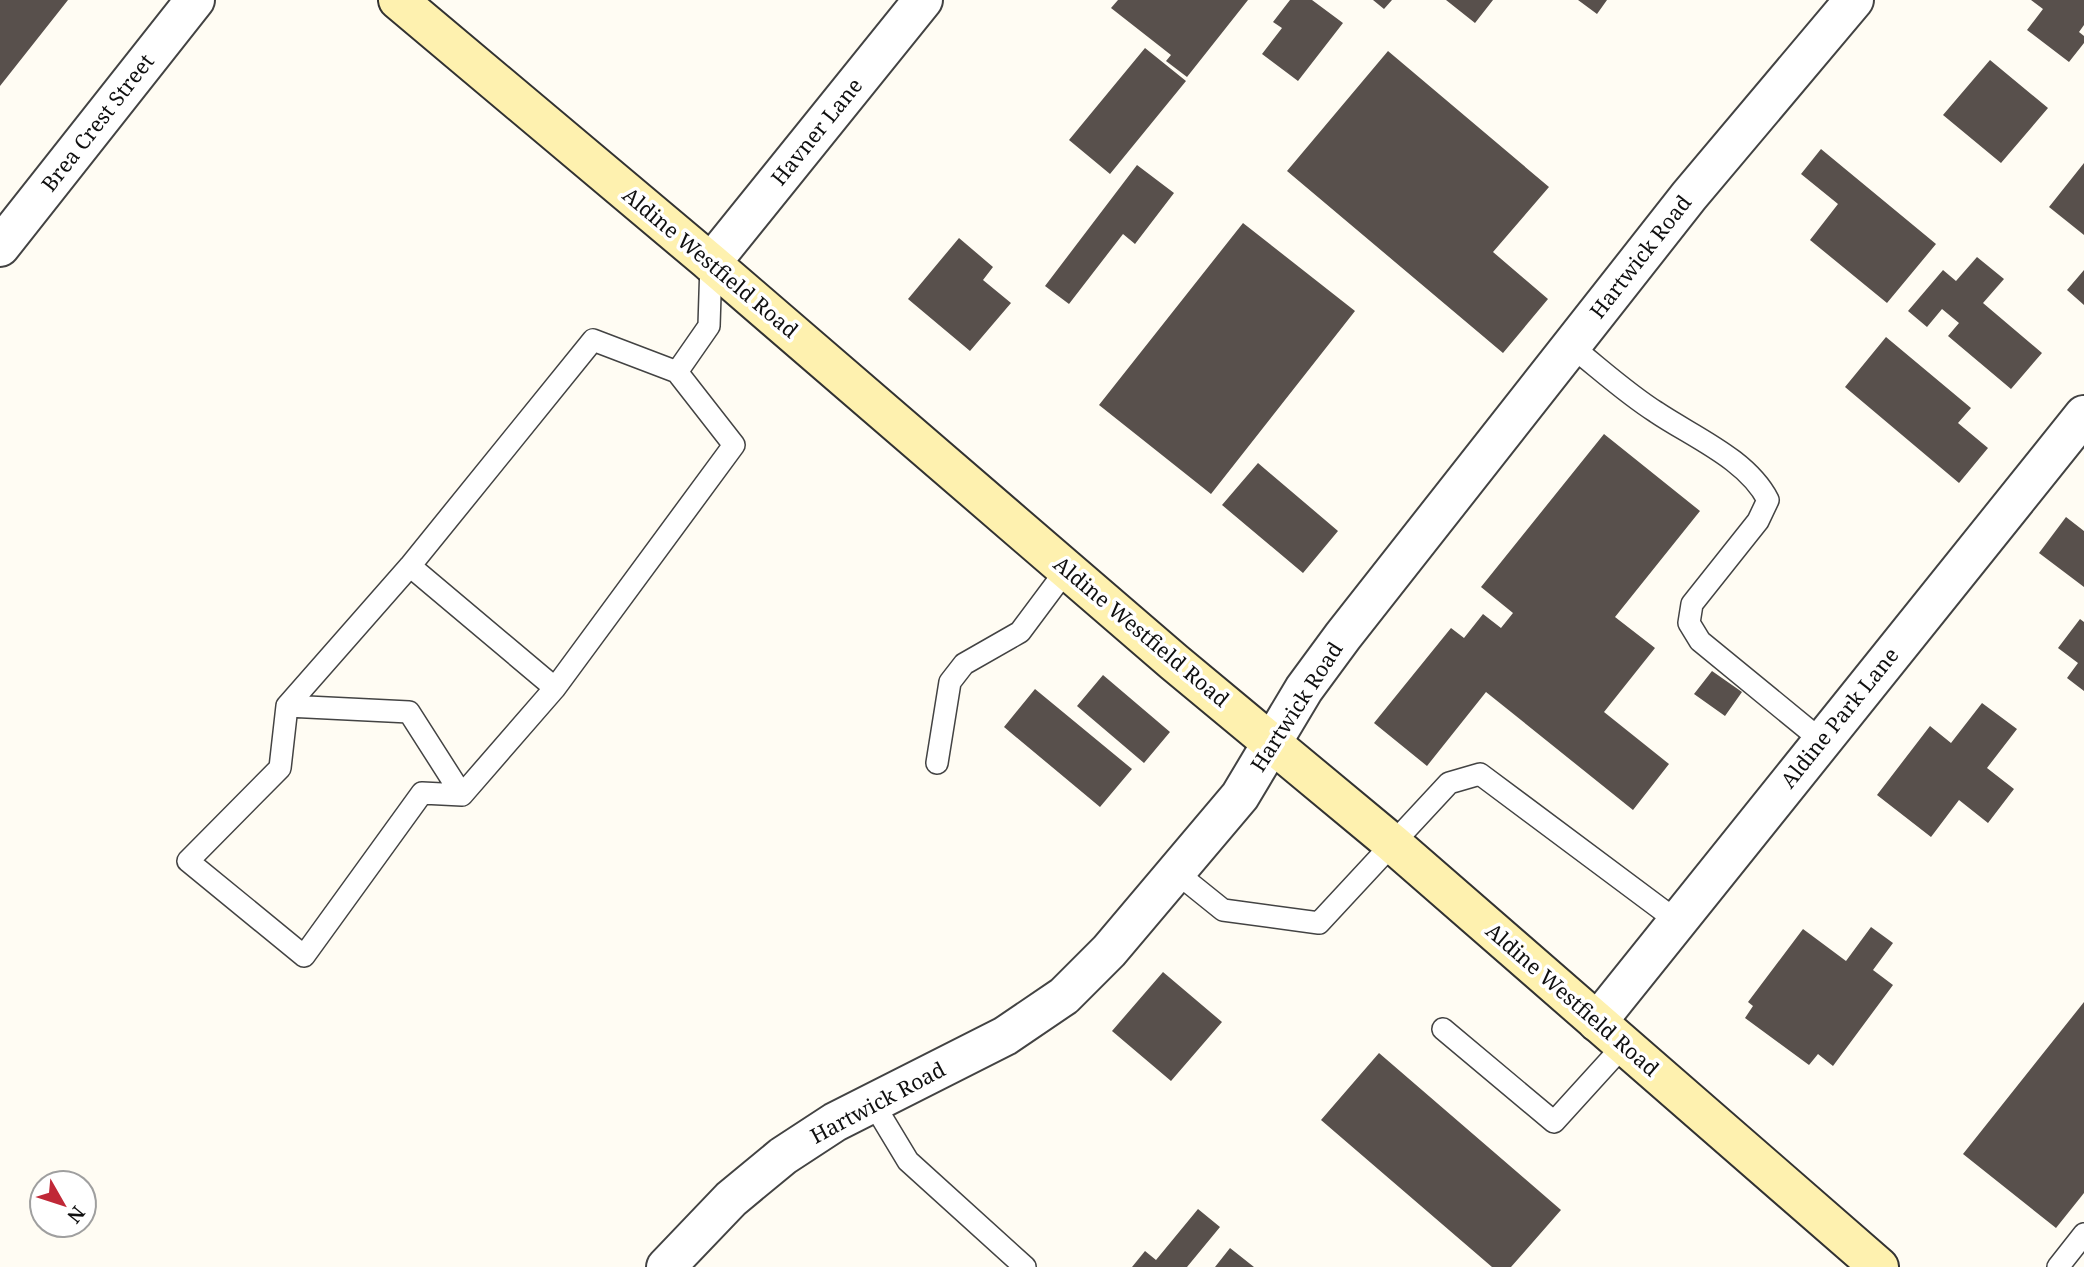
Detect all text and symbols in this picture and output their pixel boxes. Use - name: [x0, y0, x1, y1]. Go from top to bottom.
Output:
- street label: Brea Crest Street: [35, 48, 160, 197]
- street label: Havner Lane: [764, 72, 868, 191]
- street label: Aldine Westfield Road: [617, 181, 804, 344]
- street label: Hartwick Road: [1583, 189, 1697, 324]
- street label: Aldine Westfield Road: [1048, 550, 1235, 713]
- street label: Hartwick Road: [1244, 636, 1349, 777]
- street label: Aldine Park Lane: [1774, 641, 1905, 793]
- street label: Aldine Westfield Road: [1480, 916, 1665, 1082]
- street label: Hartwick Road: [805, 1055, 950, 1150]
- north arrow: [28, 1169, 98, 1239]
- text: N: [61, 1201, 91, 1229]

